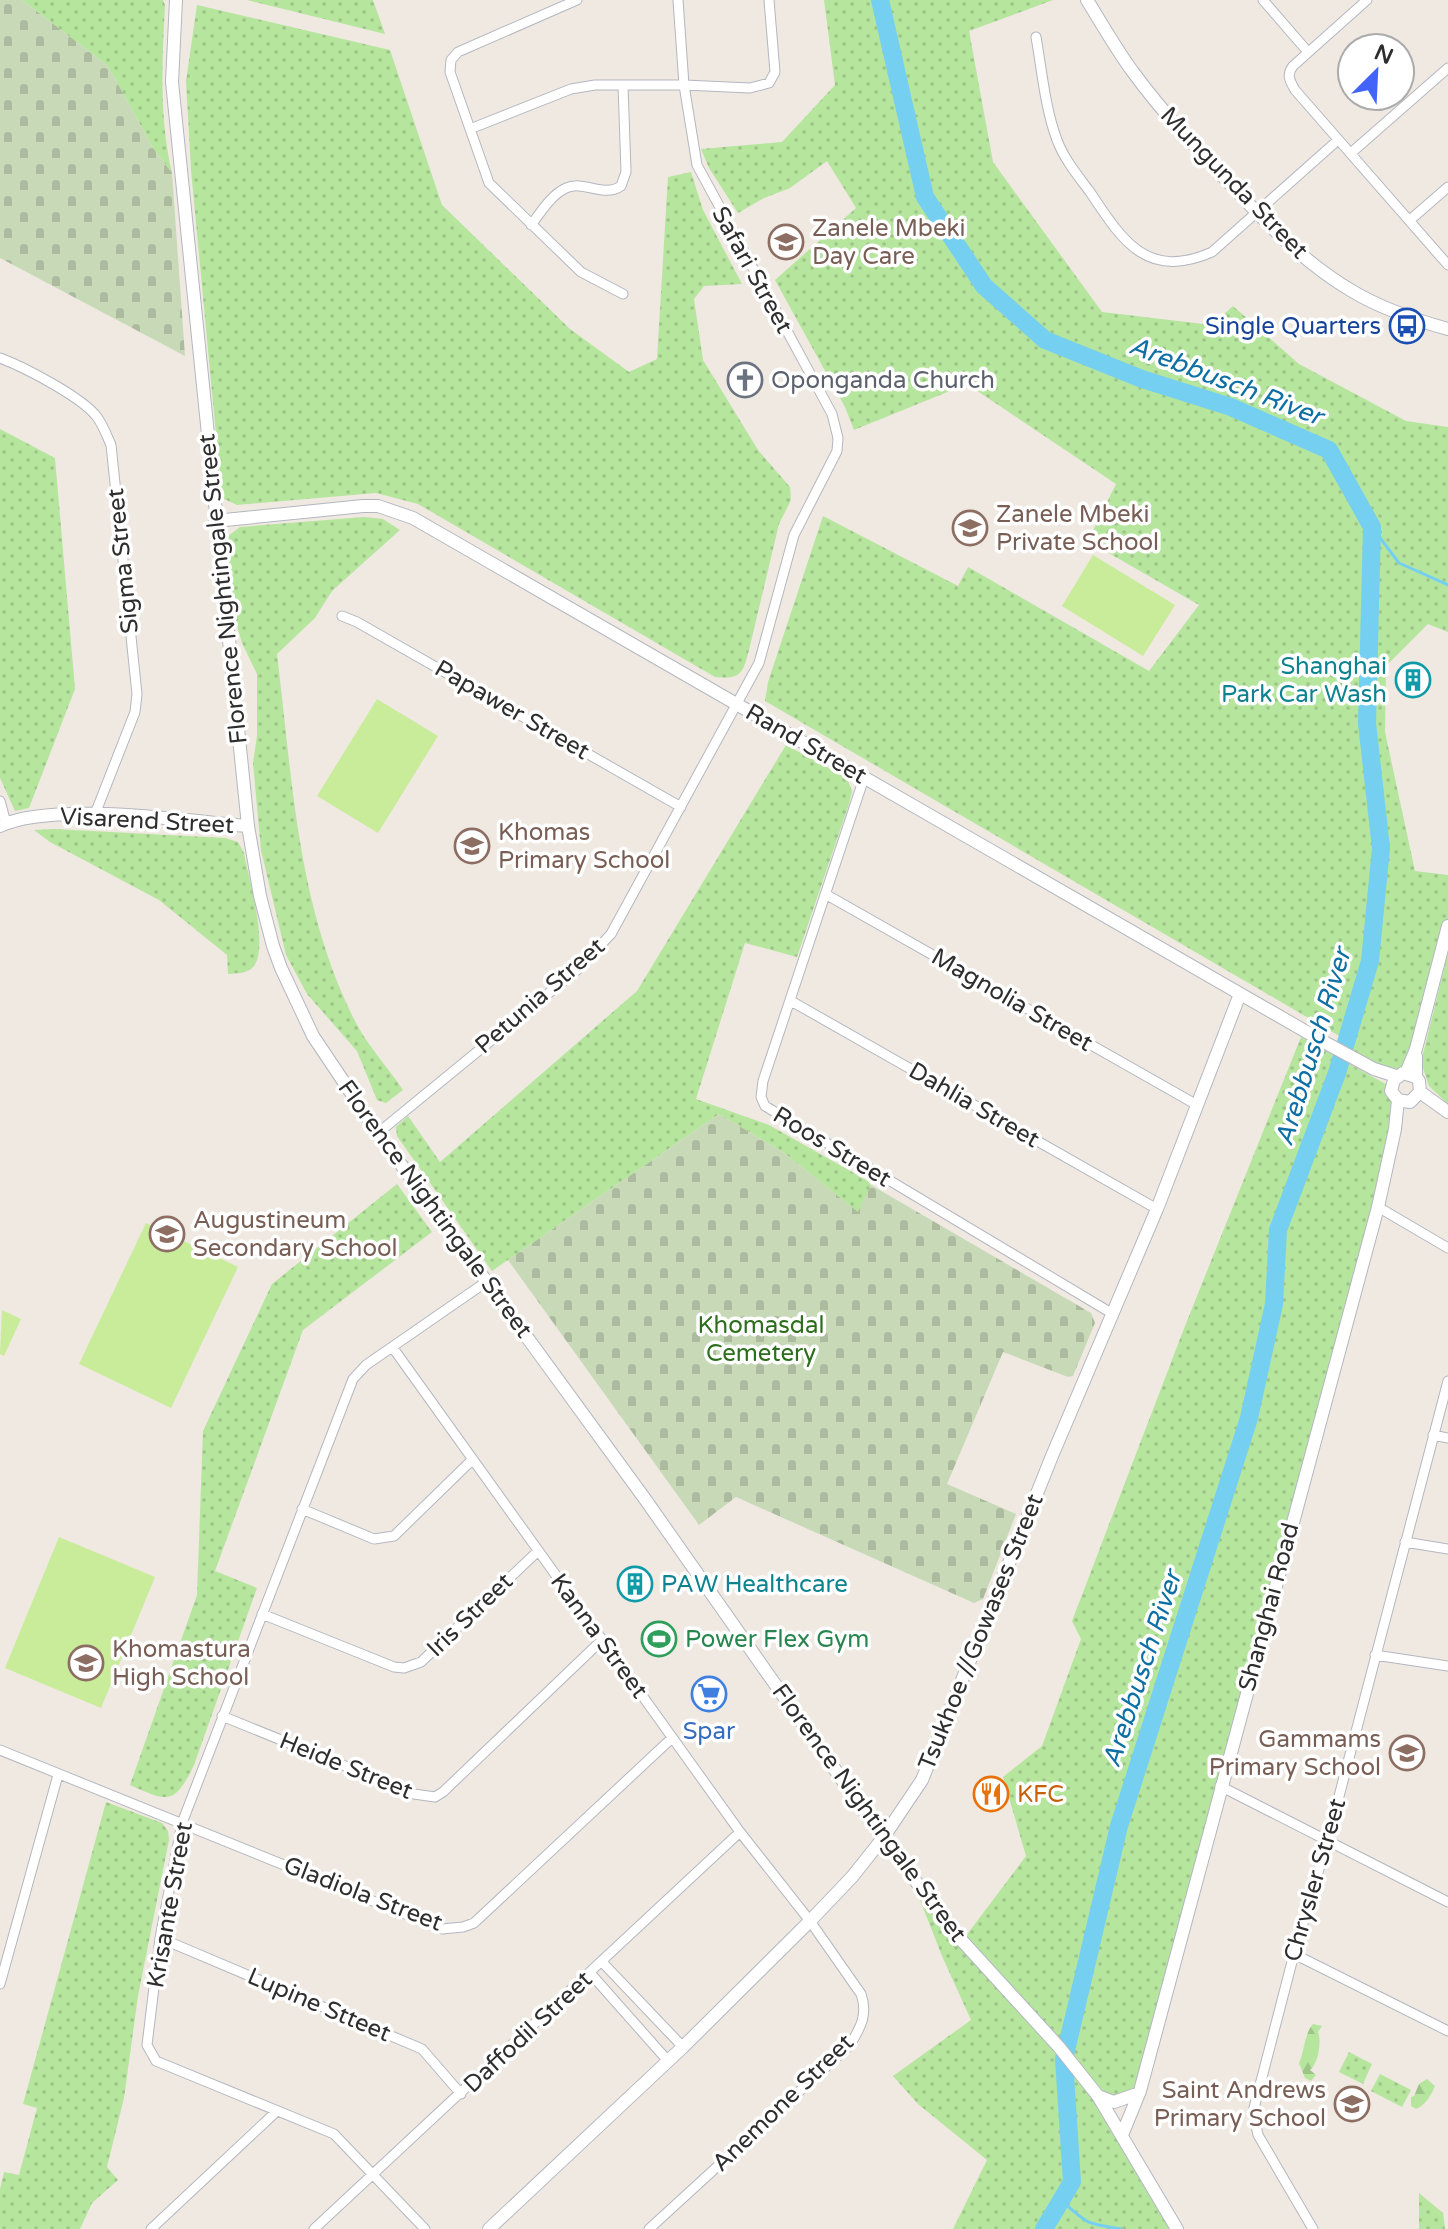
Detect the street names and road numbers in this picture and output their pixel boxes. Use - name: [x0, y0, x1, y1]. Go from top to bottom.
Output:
- street label: Mungunda Street: [1154, 101, 1314, 265]
- street label: Safari Street: [705, 202, 799, 338]
- street label: Florence Nightingale Street: [192, 432, 254, 746]
- street label: Sigma Street: [101, 487, 145, 635]
- street label: Papawer Street: [429, 654, 595, 766]
- street label: Rand Street: [740, 698, 872, 790]
- street label: Visarend Street: [59, 802, 235, 840]
- street label: Petunia Street: [469, 932, 611, 1060]
- street label: Magnolia Street: [926, 942, 1098, 1058]
- street label: Dahlia Street: [903, 1056, 1045, 1154]
- street label: Florence Nightingale Street: [332, 1074, 538, 1344]
- street label: Roos Street: [768, 1100, 896, 1194]
- street label: Tsukhoe //Gowases Street: [912, 1490, 1050, 1774]
- street label: Shanghai Road: [1233, 1520, 1305, 1694]
- street label: Iris Street: [421, 1567, 519, 1663]
- street label: Kanna Street: [544, 1568, 654, 1704]
- street label: Florence Nightingale Street: [766, 1678, 972, 1948]
- street label: Heide Street: [275, 1726, 417, 1806]
- street label: Chrysler Street: [1278, 1795, 1352, 1965]
- street label: Krisante Street: [141, 1820, 199, 1990]
- street label: Gladiola Street: [280, 1850, 446, 1938]
- street label: Lupine Stteet: [243, 1962, 395, 2048]
- street label: Daffodil Street: [458, 1965, 598, 2099]
- street label: Anemone Street: [706, 2028, 860, 2178]

